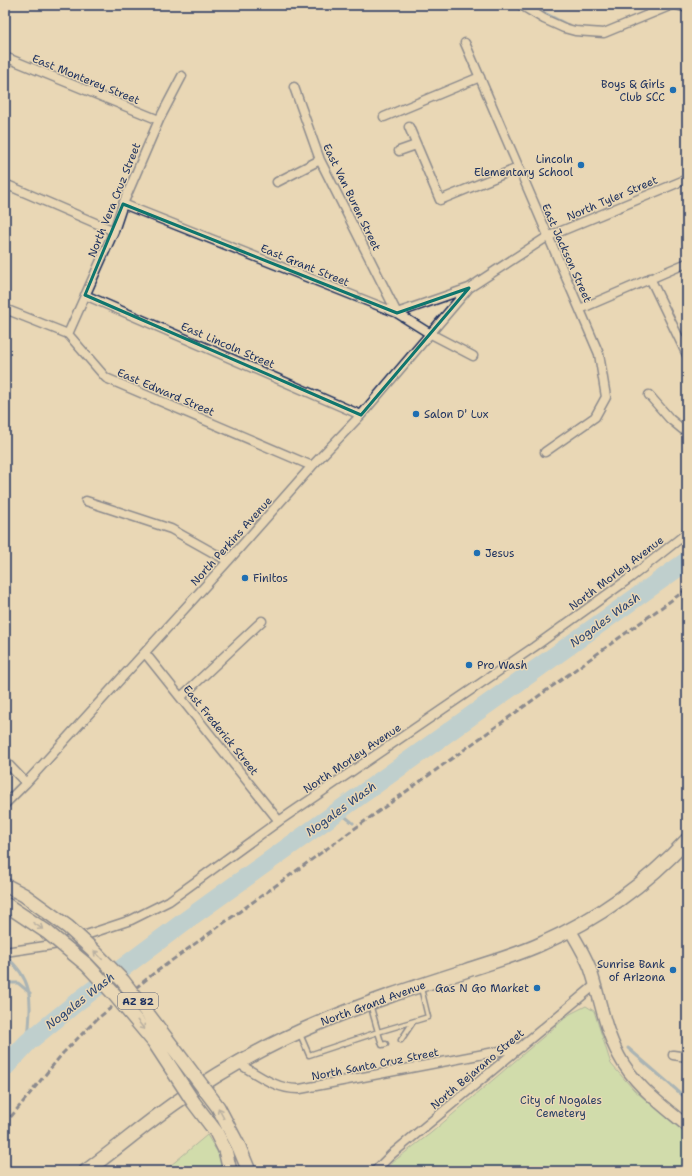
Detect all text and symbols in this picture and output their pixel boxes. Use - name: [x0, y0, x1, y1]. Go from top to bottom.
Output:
- street label: East Monterey Street: [30, 51, 142, 108]
- place label: Boys & Girls Club SCC: [601, 77, 665, 105]
- marker: Boys & Girls Club SCC: [668, 85, 678, 95]
- street label: North Vera Cruz Street: [85, 140, 144, 260]
- street label: East Van Buren Street: [319, 141, 384, 253]
- place label: Lincoln Elementary School: [474, 152, 574, 180]
- marker: Lincoln Elementary School: [576, 160, 586, 170]
- street label: North Tyler Street: [564, 172, 660, 224]
- street label: East Jackson Street: [538, 201, 595, 305]
- street label: East Grant Street: [258, 241, 352, 290]
- one-way arrow: [234, 246, 246, 254]
- one-way arrow: [355, 294, 367, 302]
- street label: East Lincoln Street: [179, 319, 277, 372]
- street label: East Edward Street: [115, 365, 217, 420]
- place label: Salon D' Lux: [424, 407, 489, 422]
- marker: Salon D' Lux: [411, 409, 421, 419]
- street label: North Perkins Avenue: [187, 493, 276, 589]
- street label: North Morley Avenue: [566, 533, 667, 614]
- place label: Jesus: [485, 546, 514, 561]
- marker: Jesus: [472, 548, 482, 558]
- place label: Finitos: [253, 571, 288, 586]
- marker: Finitos: [240, 573, 250, 583]
- water label: Nogales Wash: [567, 589, 643, 651]
- place label: Pro Wash: [477, 658, 527, 673]
- marker: Pro Wash: [464, 660, 474, 670]
- street label: East Frederick Street: [180, 682, 262, 779]
- street label: North Morley Avenue: [300, 720, 404, 797]
- water label: Nogales Wash: [303, 778, 379, 840]
- one-way arrow: [32, 922, 43, 930]
- one-way arrow: [93, 950, 103, 960]
- place label: Sunrise Bank of Arizona: [597, 957, 665, 985]
- marker: Sunrise Bank of Arizona: [668, 965, 678, 975]
- water label: Nogales Wash: [42, 969, 118, 1033]
- street label: North Grand Avenue: [319, 977, 428, 1029]
- place label: Gas N Go Market: [435, 981, 529, 996]
- marker: Gas N Go Market: [532, 983, 542, 993]
- road number: AZ 82: [118, 993, 158, 1009]
- one-way arrow: [136, 1020, 145, 1031]
- street label: North Bejarano Street: [427, 1026, 527, 1113]
- street label: North Santa Cruz Street: [310, 1045, 440, 1084]
- park label: City of Nogales Cemetery: [520, 1093, 602, 1121]
- one-way arrow: [216, 1107, 224, 1119]

